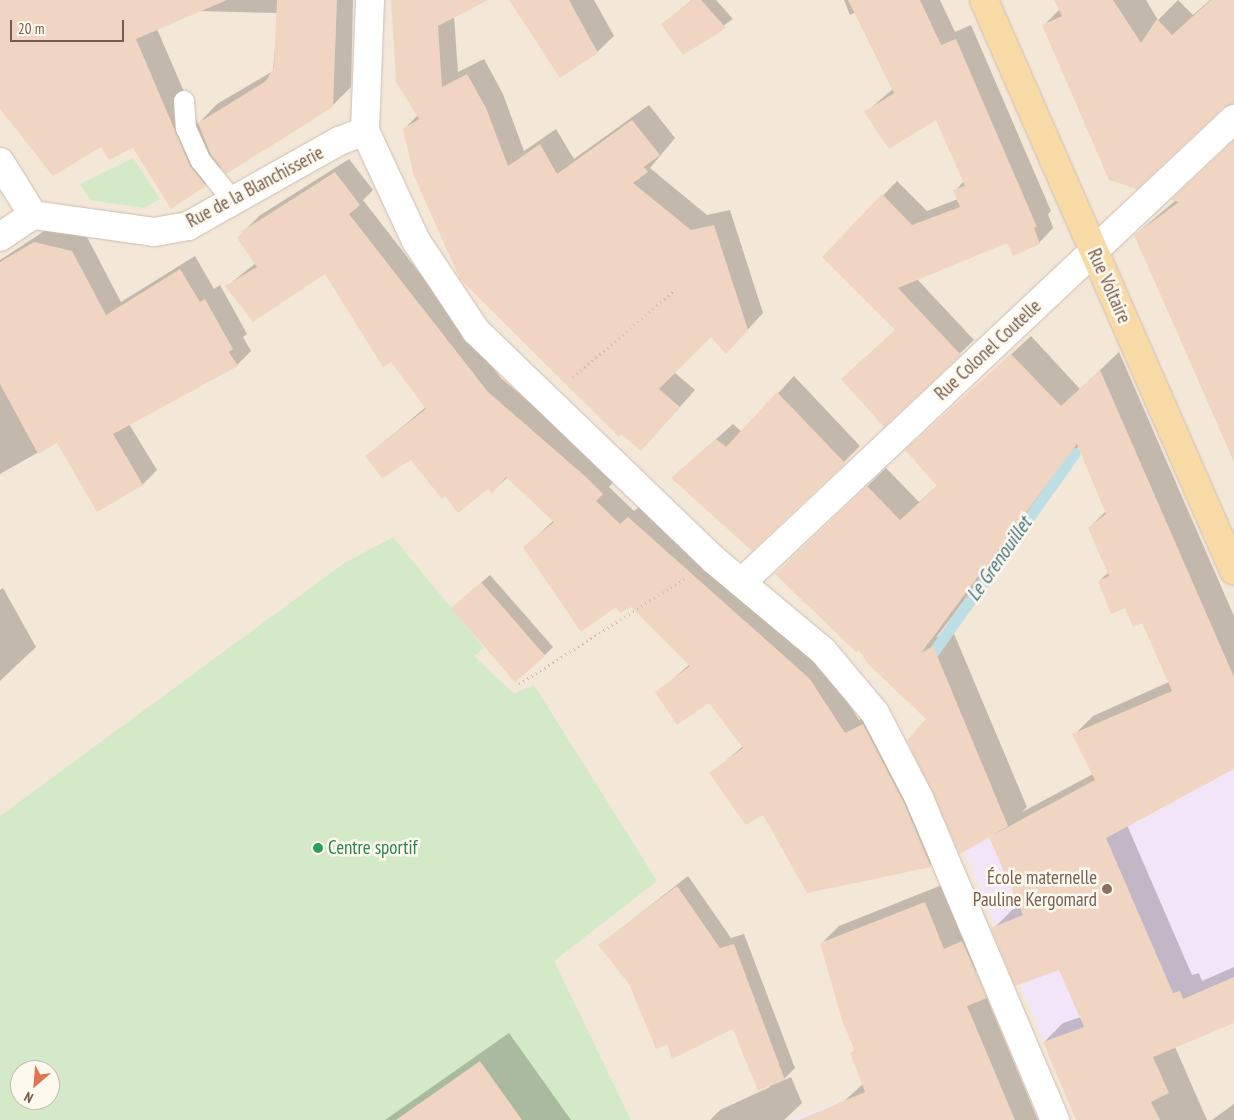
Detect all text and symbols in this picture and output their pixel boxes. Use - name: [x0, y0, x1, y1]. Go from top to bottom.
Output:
- scale bar: [12, 10, 126, 42]
- text: 20 m: [18, 19, 44, 38]
- street label: Rue de la Blanchisserie: [183, 141, 327, 233]
- street label: Rue Voltaire: [1082, 245, 1136, 327]
- street label: Rue Colonel Coutelle: [930, 295, 1046, 405]
- water label: Le Grenouillet: [961, 512, 1037, 606]
- place label: Centre sportif: [328, 837, 417, 859]
- marker: Centre sportif: [312, 842, 324, 854]
- place label: École maternelle Pauline Kergomard: [973, 867, 1097, 911]
- marker: École maternelle Pauline Kergomard: [1101, 883, 1113, 895]
- north arrow: [10, 1060, 60, 1110]
- text: N: [21, 1088, 36, 1107]

